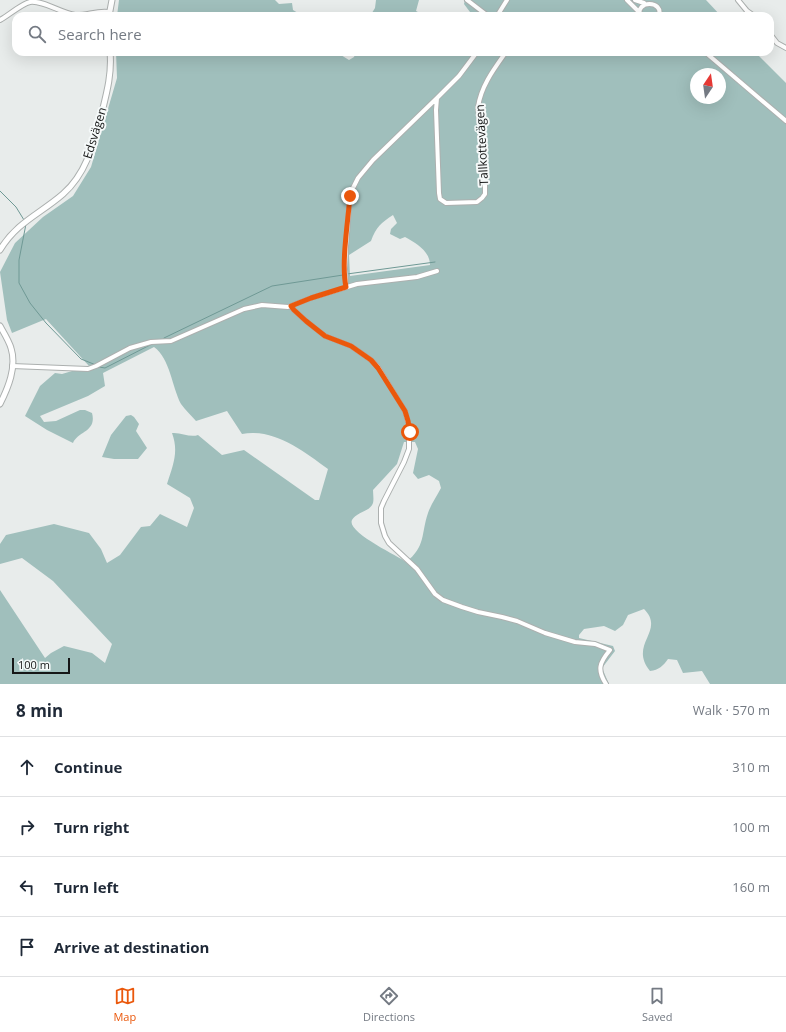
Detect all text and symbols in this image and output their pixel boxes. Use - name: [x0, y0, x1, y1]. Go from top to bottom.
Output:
- search box: [12, 12, 774, 56]
- icon: search: [26, 23, 48, 45]
- text: Search here: [58, 24, 142, 44]
- north arrow: [690, 68, 726, 104]
- street label: Tallkottevägen: [471, 104, 492, 186]
- street label: Edsvägen: [79, 105, 110, 161]
- route end: [341, 187, 359, 205]
- route start: [401, 423, 419, 441]
- scale bar: [12, 656, 70, 675]
- text: 100 m: [18, 657, 50, 672]
- text: 8 min: [16, 699, 63, 722]
- text: Walk · 570 m: [693, 701, 770, 719]
- icon: ahead: [16, 756, 38, 778]
- text: Continue: [54, 757, 122, 777]
- text: 310 m: [732, 758, 770, 776]
- icon: right: [16, 816, 38, 838]
- text: Turn right: [54, 817, 129, 837]
- text: 100 m: [732, 818, 770, 836]
- icon: left: [16, 876, 38, 898]
- text: Turn left: [54, 877, 119, 897]
- text: 160 m: [732, 878, 770, 896]
- icon: arrive: [16, 936, 38, 958]
- text: Arrive at destination: [54, 937, 209, 957]
- tab: Map: [113, 985, 136, 1024]
- tab: Directions: [363, 985, 415, 1024]
- tab: Saved: [642, 985, 673, 1024]

